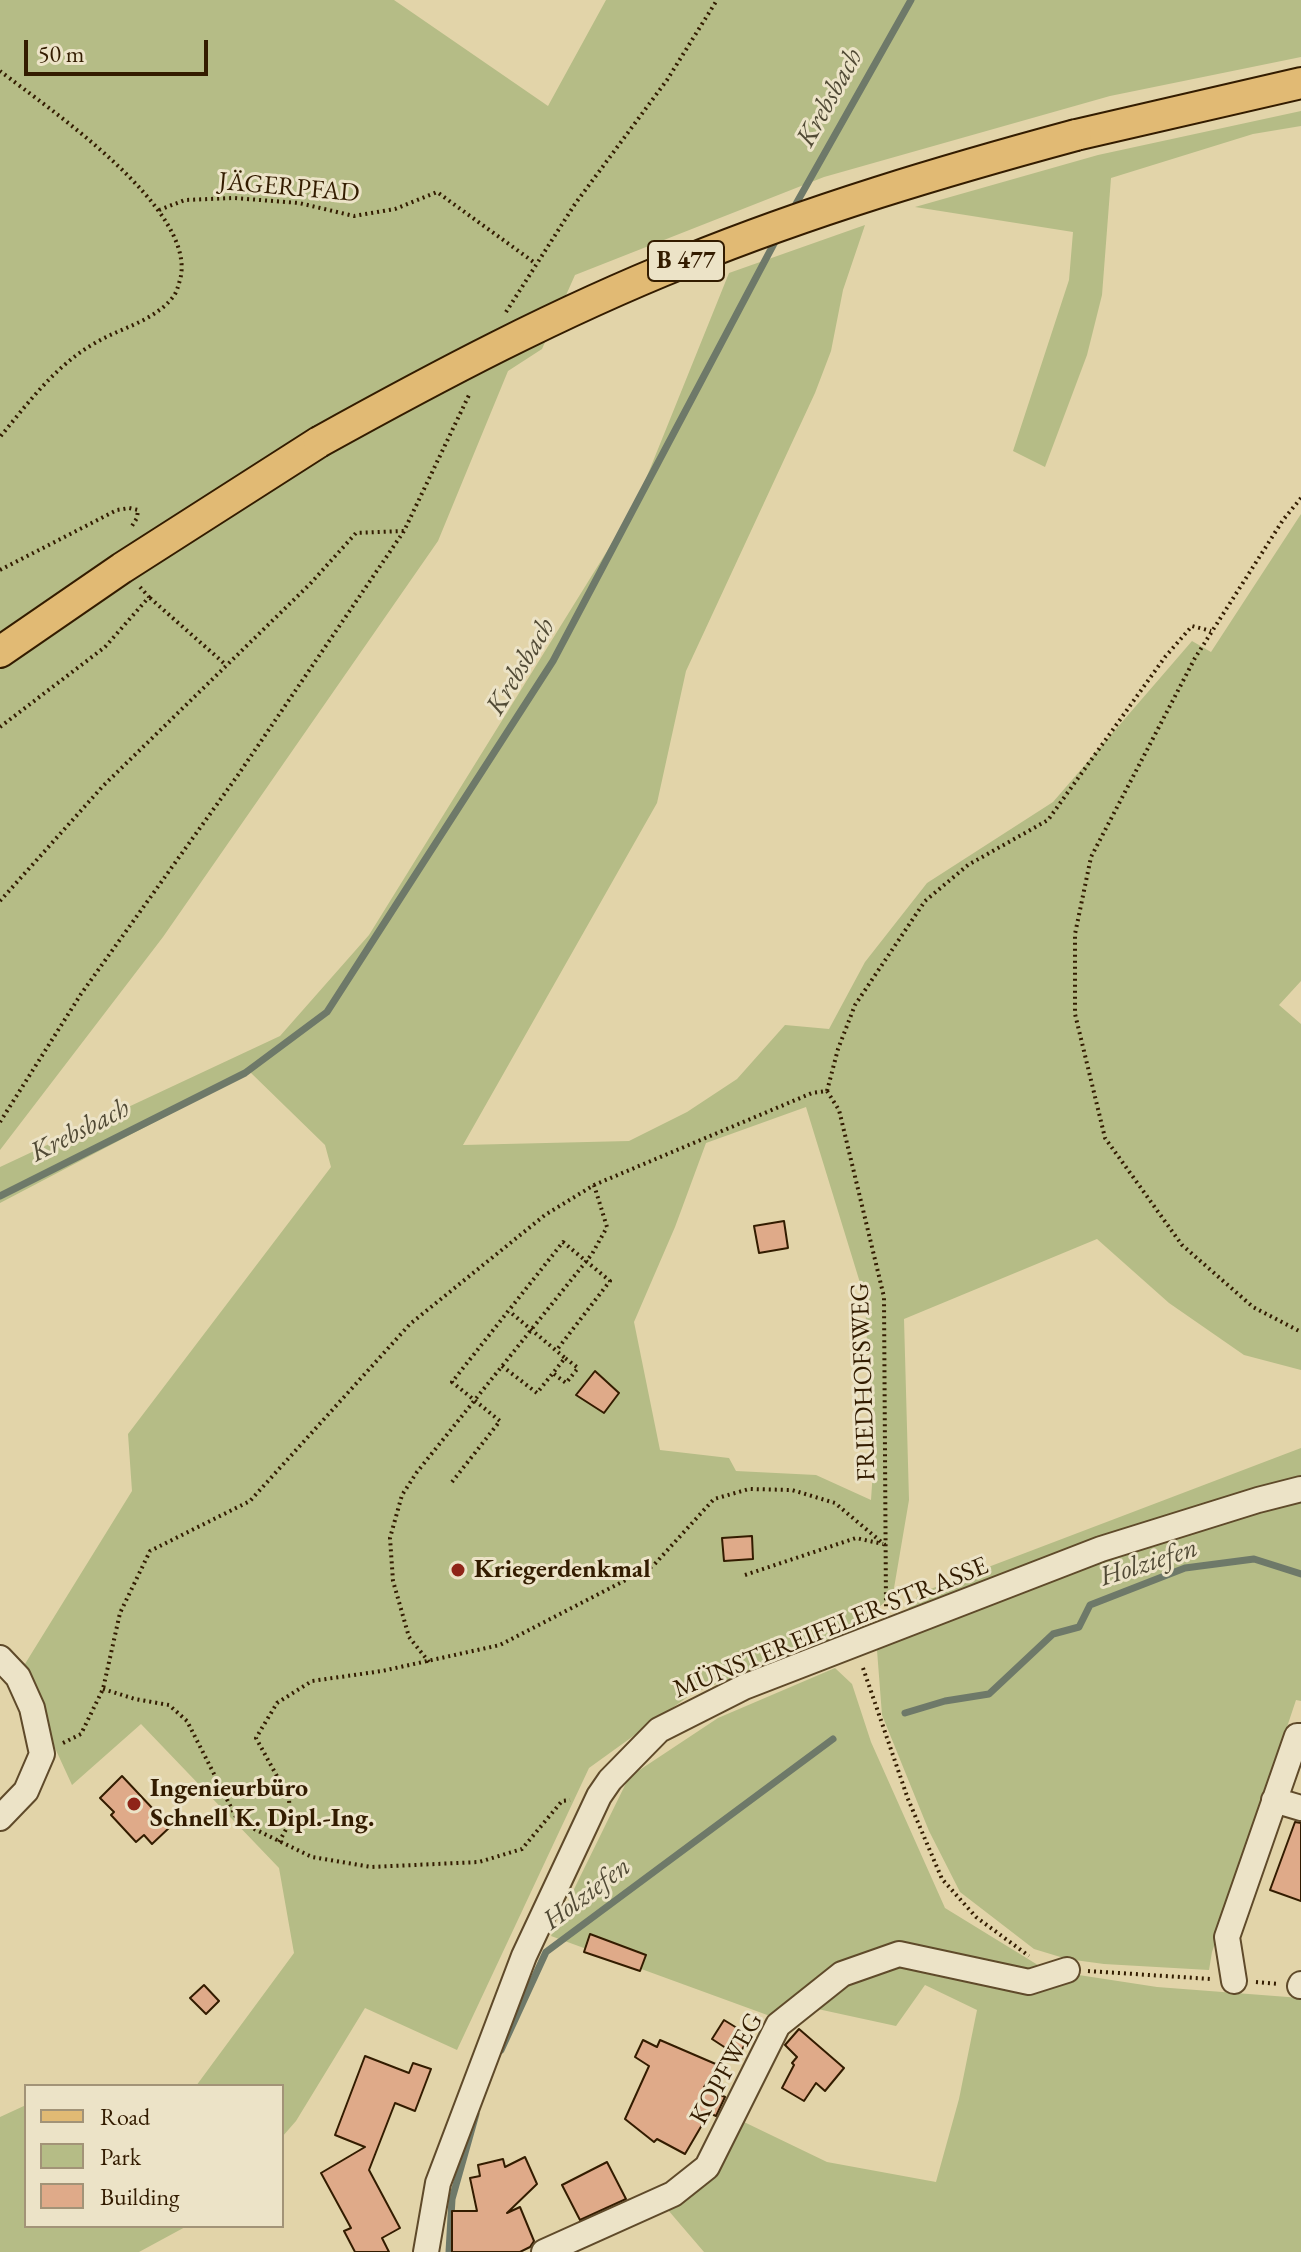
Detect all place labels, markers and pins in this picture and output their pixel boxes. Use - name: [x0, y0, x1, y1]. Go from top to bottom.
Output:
- place label: Kriegerdenkmal: [474, 1554, 651, 1586]
- marker: Kriegerdenkmal: [449, 1561, 467, 1579]
- place label: Ingenieurbüro Schnell K. Dipl.-Ing.: [150, 1773, 374, 1834]
- marker: Ingenieurbüro Schnell K. Dipl.-Ing.: [125, 1795, 143, 1813]

